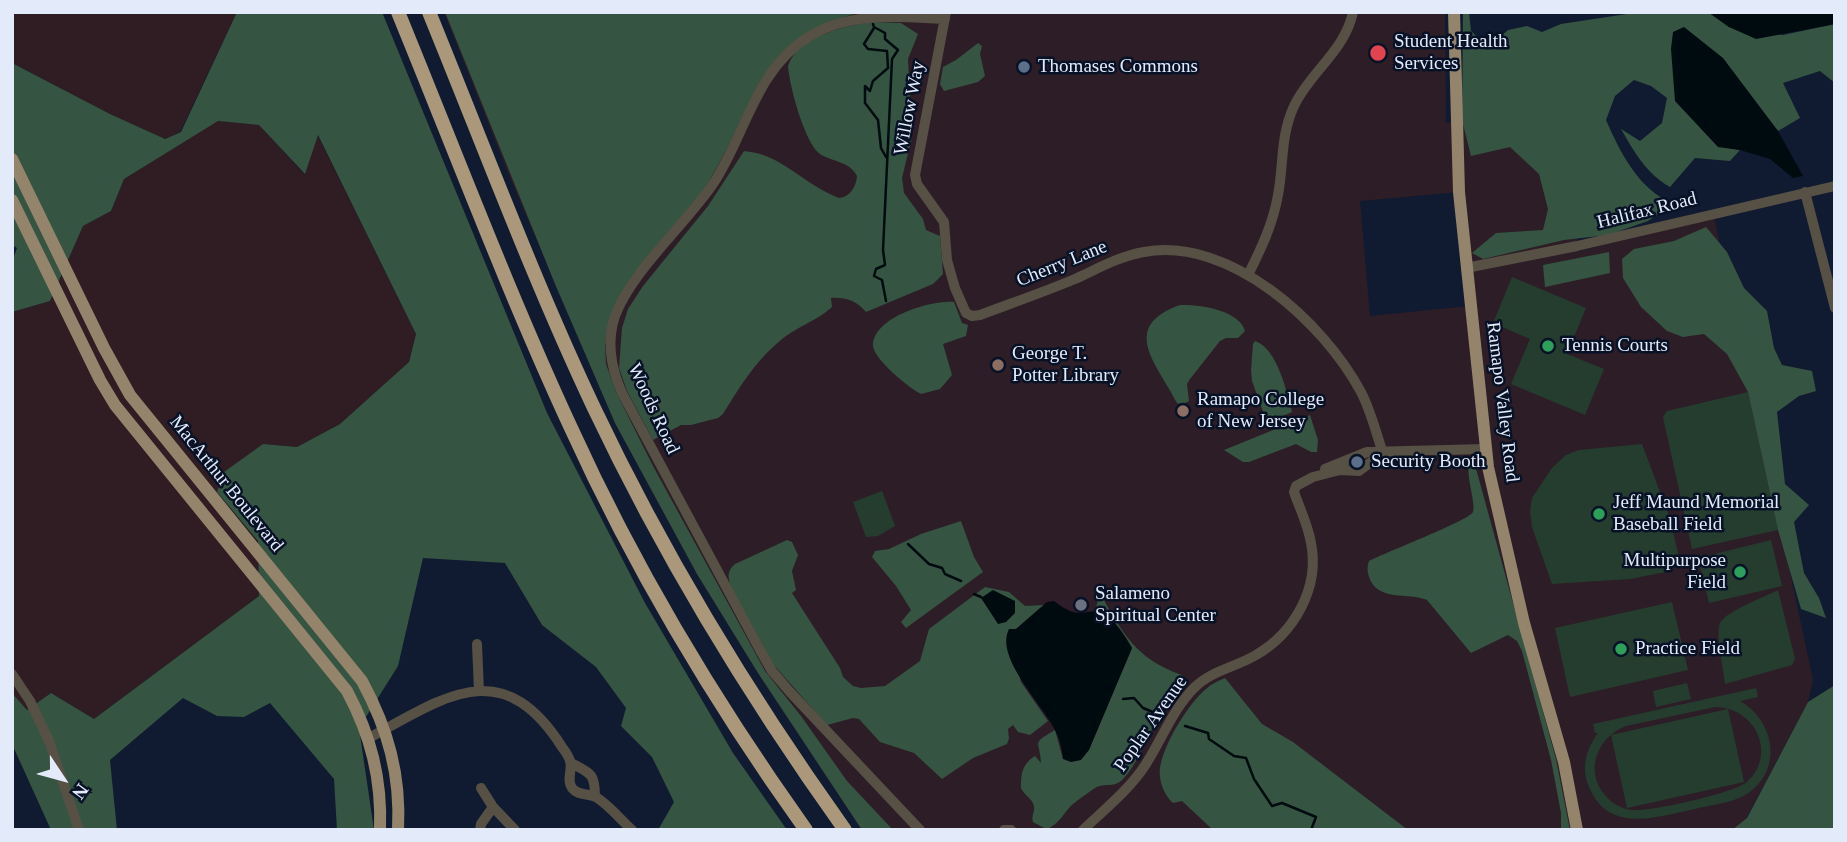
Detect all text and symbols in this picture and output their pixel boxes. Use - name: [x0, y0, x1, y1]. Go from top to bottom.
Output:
- place label: Student Health Services: [1394, 31, 1507, 75]
- marker: Student Health Services: [1368, 43, 1388, 63]
- place label: Thomases Commons: [1038, 56, 1198, 78]
- street label: Willow Way: [890, 59, 930, 157]
- marker: Thomases Commons: [1016, 59, 1032, 75]
- street label: Halifax Road: [1595, 188, 1699, 234]
- street label: Cherry Lane: [1013, 236, 1111, 292]
- street label: Ramapo Valley Road: [1481, 320, 1523, 484]
- place label: Tennis Courts: [1562, 335, 1668, 357]
- marker: Tennis Courts: [1540, 338, 1556, 354]
- place label: George T. Potter Library: [1012, 343, 1119, 387]
- marker: George T. Potter Library: [990, 357, 1006, 373]
- street label: Woods Road: [622, 360, 684, 458]
- place label: Ramapo College of New Jersey: [1197, 389, 1324, 433]
- marker: Ramapo College of New Jersey: [1175, 403, 1191, 419]
- street label: MacArthur Boulevard: [164, 411, 288, 557]
- place label: Security Booth: [1371, 451, 1486, 473]
- marker: Security Booth: [1349, 454, 1365, 470]
- place label: Jeff Maund Memorial Baseball Field: [1613, 492, 1779, 536]
- marker: Jeff Maund Memorial Baseball Field: [1591, 506, 1607, 522]
- place label: Multipurpose Field: [1624, 550, 1726, 594]
- marker: Multipurpose Field: [1732, 564, 1748, 580]
- place label: Salameno Spiritual Center: [1095, 583, 1216, 627]
- marker: Salameno Spiritual Center: [1073, 597, 1089, 613]
- place label: Practice Field: [1635, 638, 1740, 660]
- marker: Practice Field: [1613, 641, 1629, 657]
- street label: Poplar Avenue: [1110, 672, 1192, 776]
- north arrow: [28, 744, 98, 814]
- text: N: [68, 780, 93, 803]

